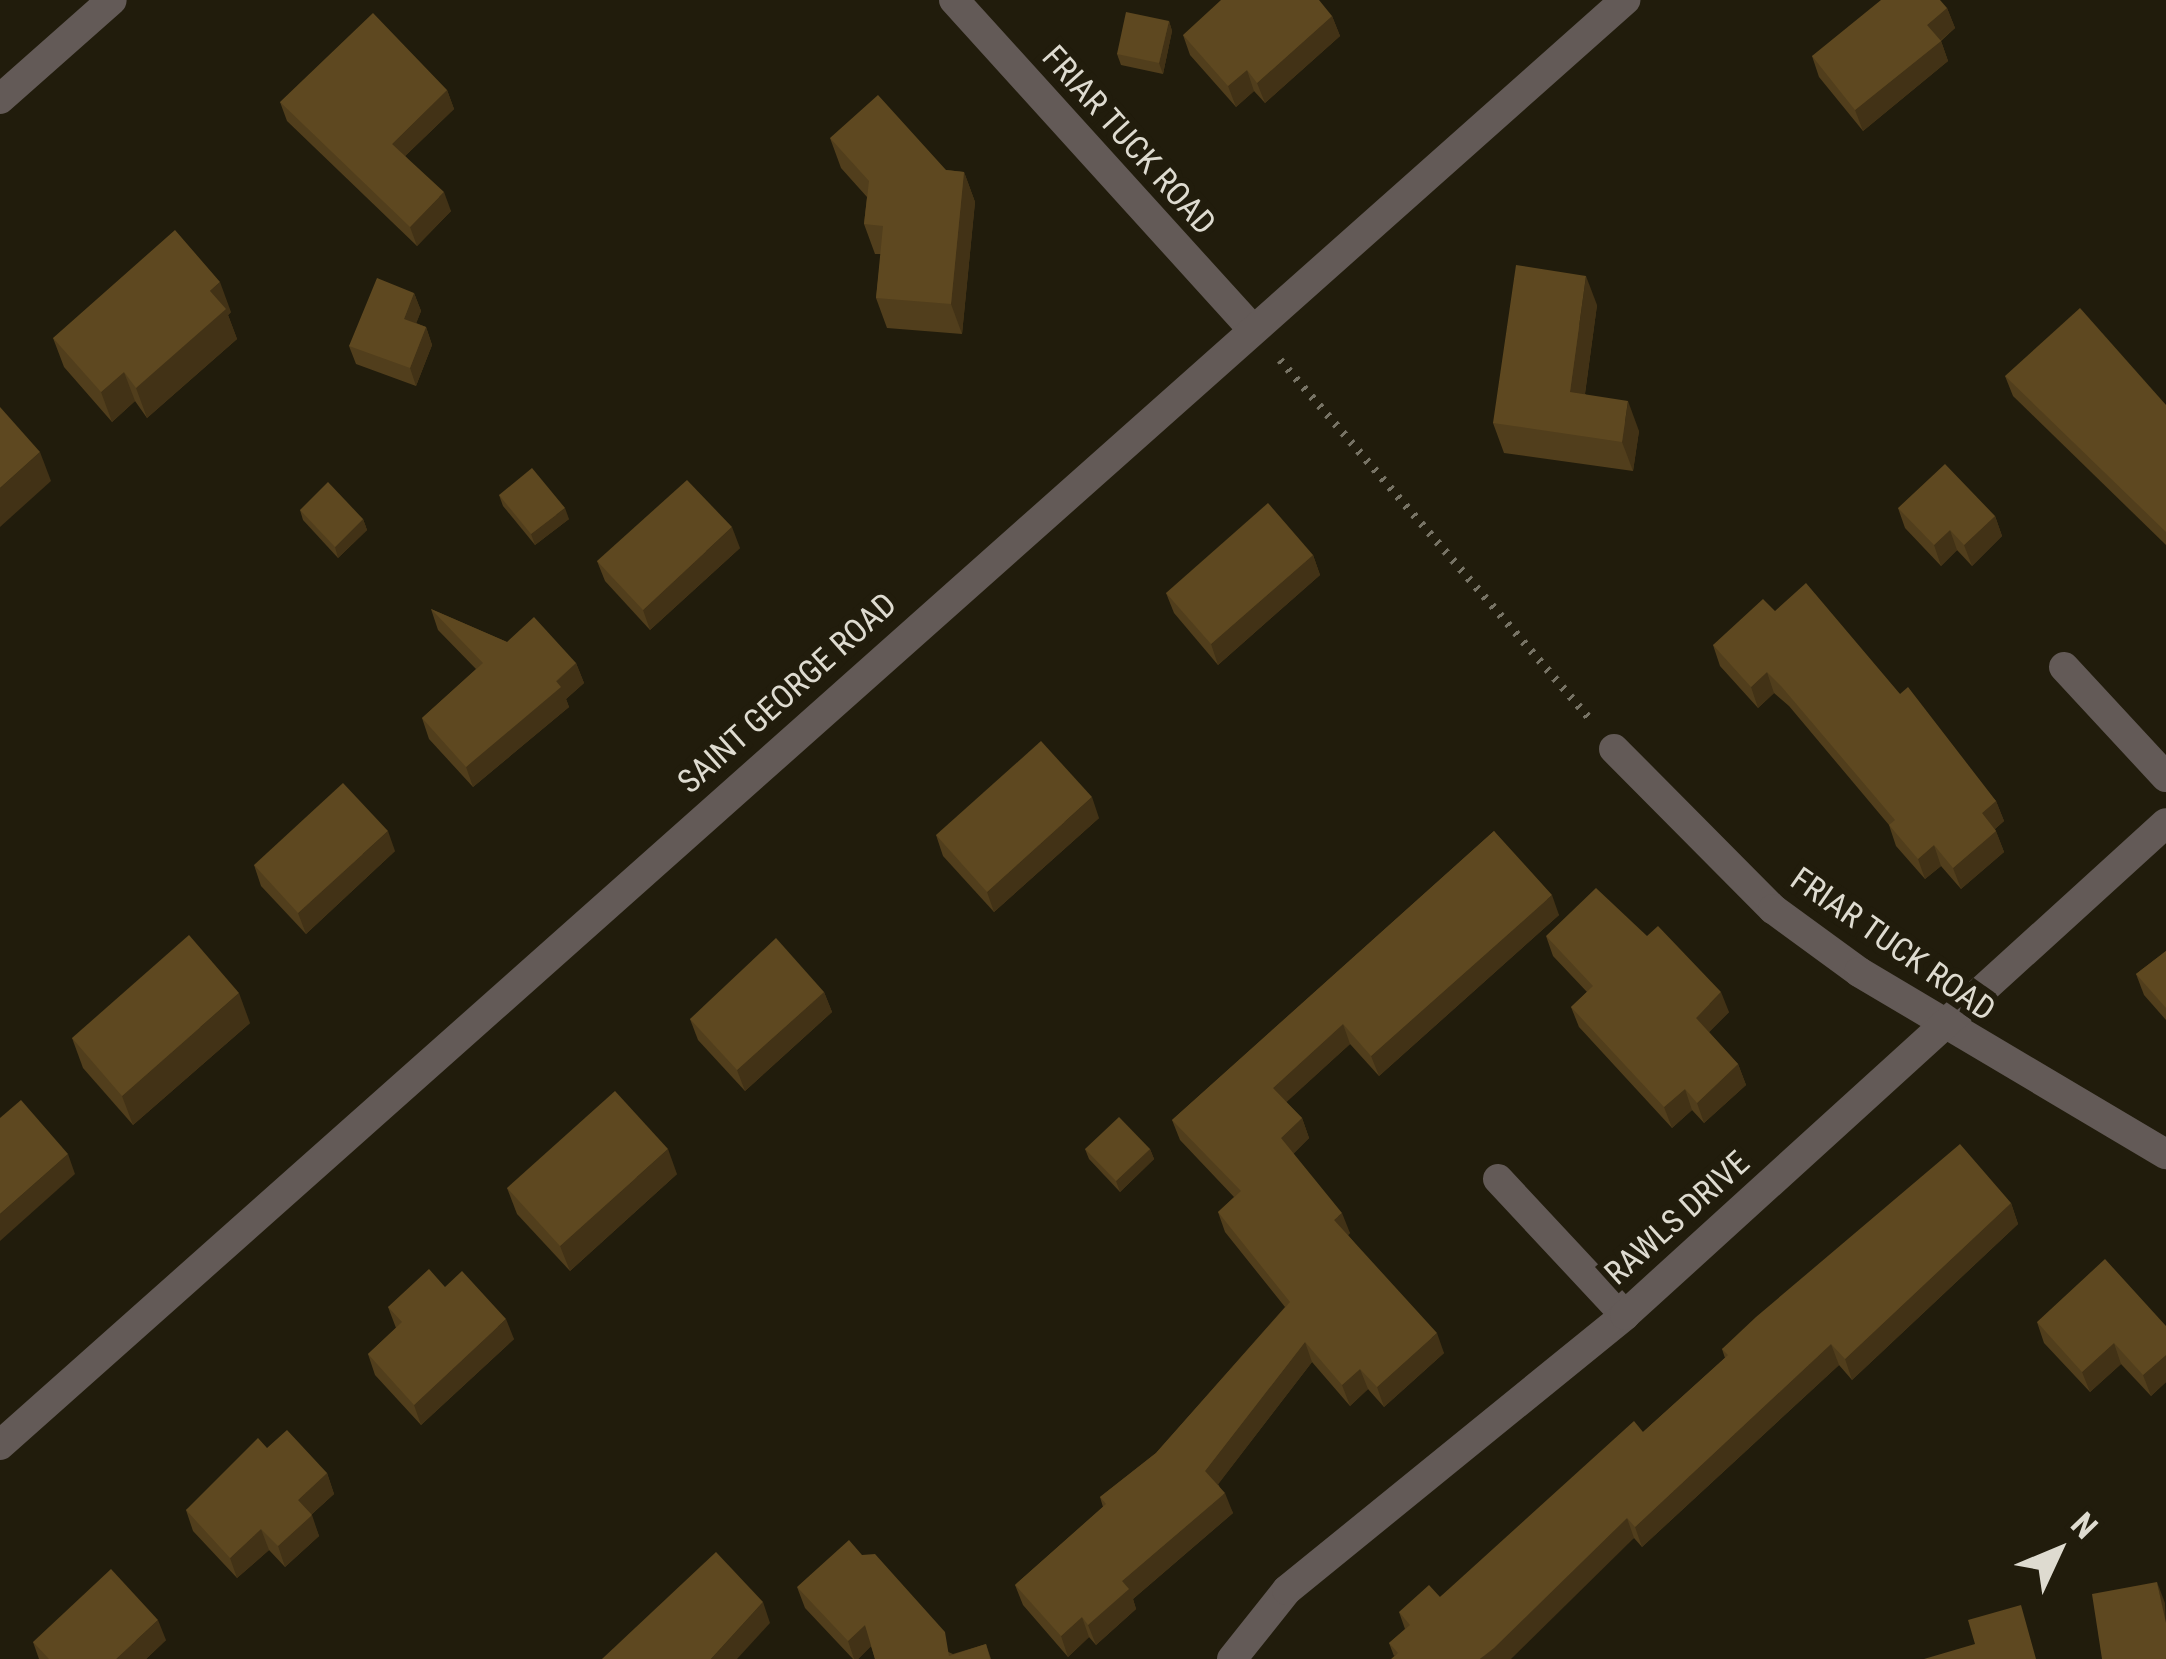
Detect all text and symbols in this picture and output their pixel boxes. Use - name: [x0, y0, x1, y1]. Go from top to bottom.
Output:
- street label: FRIAR TUCK ROAD: [1034, 37, 1224, 243]
- street label: SAINT GEORGE ROAD: [669, 584, 905, 802]
- street label: FRIAR TUCK ROAD: [1783, 859, 2003, 1029]
- street label: RAWLS DRIVE: [1597, 1143, 1757, 1293]
- north arrow: [1998, 1491, 2118, 1611]
- text: N: [2063, 1505, 2105, 1546]

